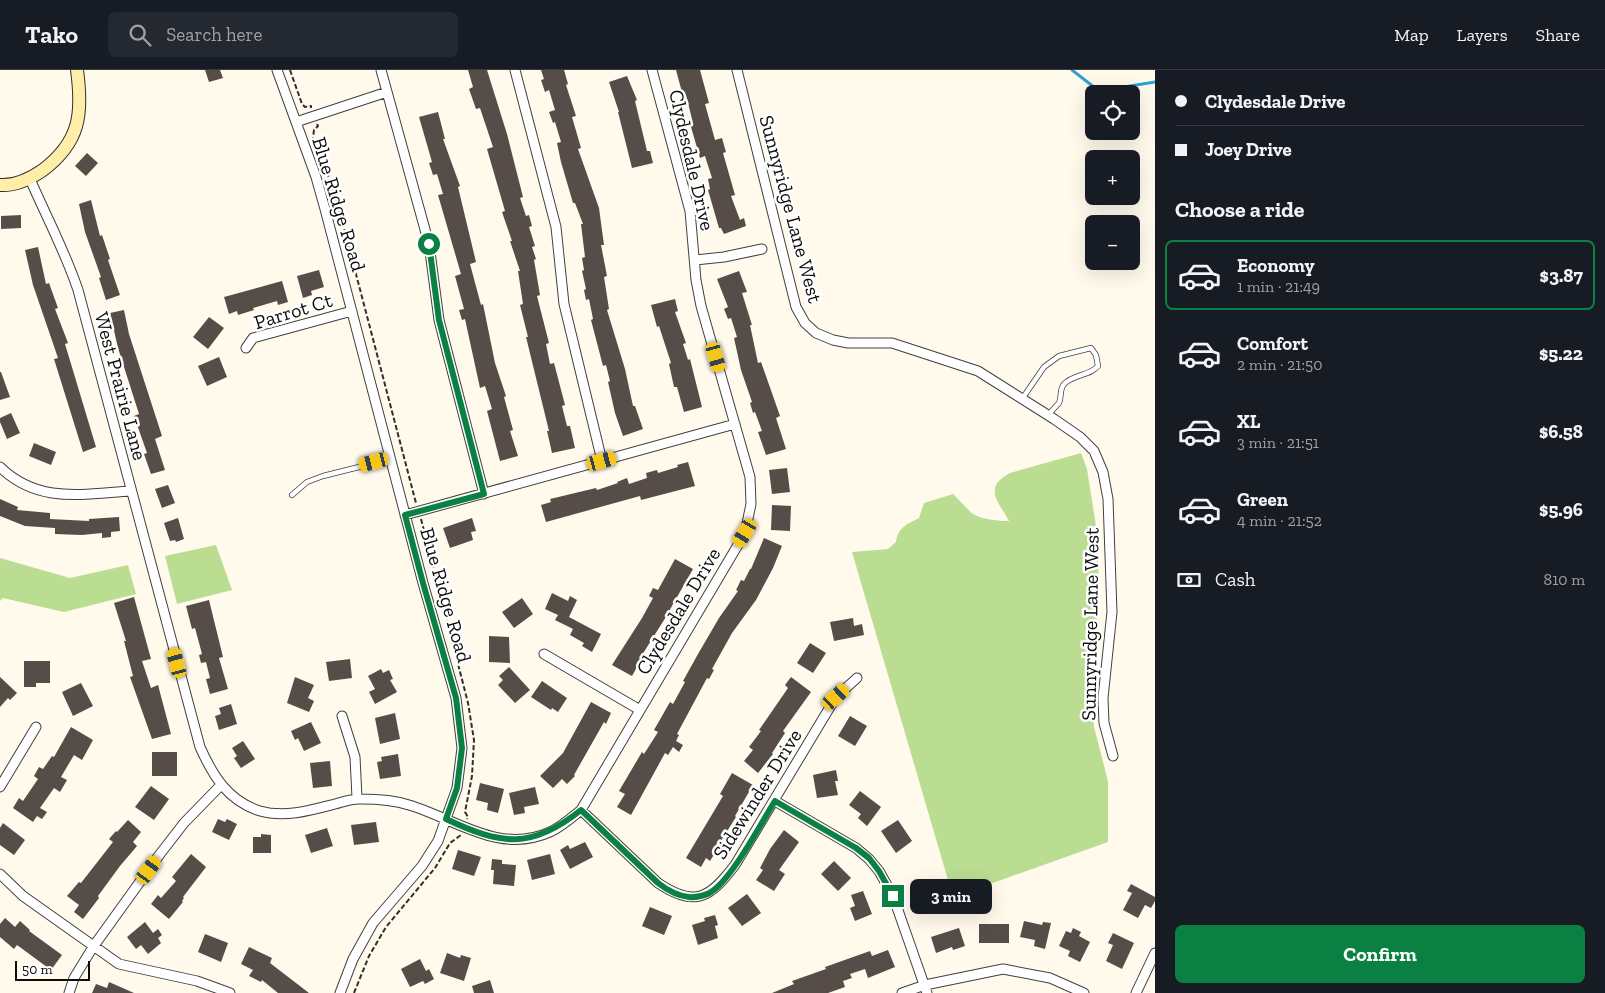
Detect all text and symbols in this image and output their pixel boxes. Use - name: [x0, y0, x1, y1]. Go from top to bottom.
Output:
- search box: [108, 12, 458, 57]
- text: Tako: [25, 20, 78, 49]
- icon: search: [126, 21, 154, 49]
- text: Search here: [166, 23, 262, 46]
- text: Map: [1394, 24, 1429, 46]
- text: Layers: [1457, 24, 1508, 46]
- text: Share: [1536, 24, 1580, 46]
- map controls: [1085, 85, 1140, 270]
- button: locate: [1085, 85, 1140, 140]
- street label: Clydesdale Drive: [664, 87, 720, 233]
- text: Clydesdale Drive: [1205, 90, 1346, 113]
- street label: Sunnyridge Lane West: [754, 113, 828, 306]
- street label: Blue Ridge Road: [307, 134, 371, 274]
- text: Joey Drive: [1205, 138, 1292, 161]
- button: +: [1085, 150, 1140, 205]
- text: Choose a ride: [1175, 196, 1305, 223]
- button: −: [1085, 215, 1140, 270]
- route start: [418, 233, 440, 255]
- icon: car: [1177, 253, 1222, 298]
- text: Economy: [1237, 254, 1315, 277]
- text: $3.87: [1540, 264, 1583, 287]
- text: 1 min · 21:49: [1237, 277, 1320, 296]
- street label: Parrot Ct: [251, 288, 335, 334]
- street label: West Prairie Lane: [90, 309, 152, 463]
- icon: car: [1177, 331, 1222, 376]
- text: Comfort: [1237, 332, 1308, 355]
- car: [704, 341, 727, 373]
- text: $5.22: [1539, 342, 1583, 365]
- text: 2 min · 21:50: [1237, 355, 1323, 374]
- icon: car: [1177, 409, 1222, 454]
- text: XL: [1237, 410, 1260, 433]
- text: $6.58: [1539, 420, 1583, 443]
- text: 3 min · 21:51: [1237, 433, 1319, 452]
- car: [585, 450, 618, 472]
- car: [357, 451, 390, 473]
- icon: car: [1177, 487, 1222, 532]
- text: Green: [1237, 488, 1288, 511]
- text: $5.96: [1539, 498, 1583, 521]
- text: 4 min · 21:52: [1237, 511, 1322, 530]
- car: [730, 516, 759, 550]
- street label: Blue Ridge Road: [415, 525, 477, 665]
- street label: Sunnyridge Lane West: [1076, 527, 1104, 721]
- street label: Clydesdale Drive: [631, 543, 725, 679]
- icon: cash: [1175, 566, 1203, 594]
- text: Cash: [1215, 568, 1255, 591]
- text: 810 m: [1544, 570, 1585, 589]
- car: [165, 647, 188, 679]
- car: [819, 681, 852, 713]
- street label: Sidewinder Drive: [707, 724, 807, 864]
- car: [134, 853, 163, 887]
- callout: 3 min: [910, 878, 993, 914]
- route end: [882, 885, 904, 907]
- text: 3 min: [931, 887, 971, 906]
- button: Confirm: [1175, 925, 1585, 983]
- scale bar: [15, 958, 90, 981]
- text: 50 m: [22, 961, 53, 978]

